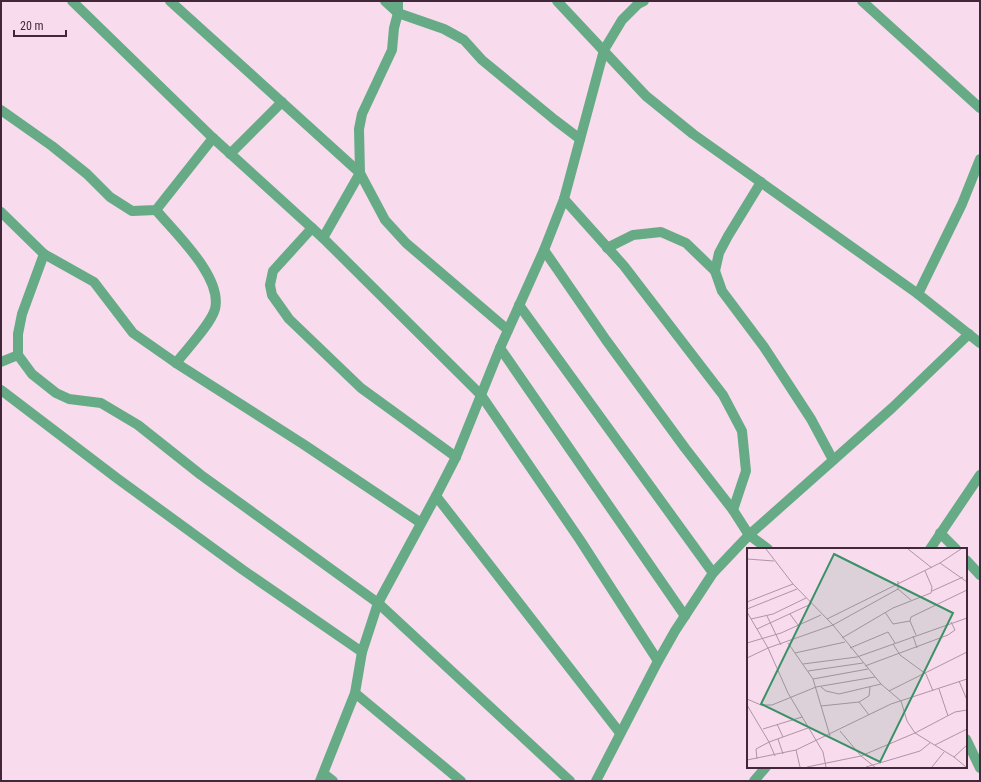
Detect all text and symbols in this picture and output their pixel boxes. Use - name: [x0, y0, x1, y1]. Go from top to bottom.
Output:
- scale bar: [14, 12, 66, 38]
- text: 20 m: [20, 19, 44, 33]
- inset map: [747, 548, 967, 768]

